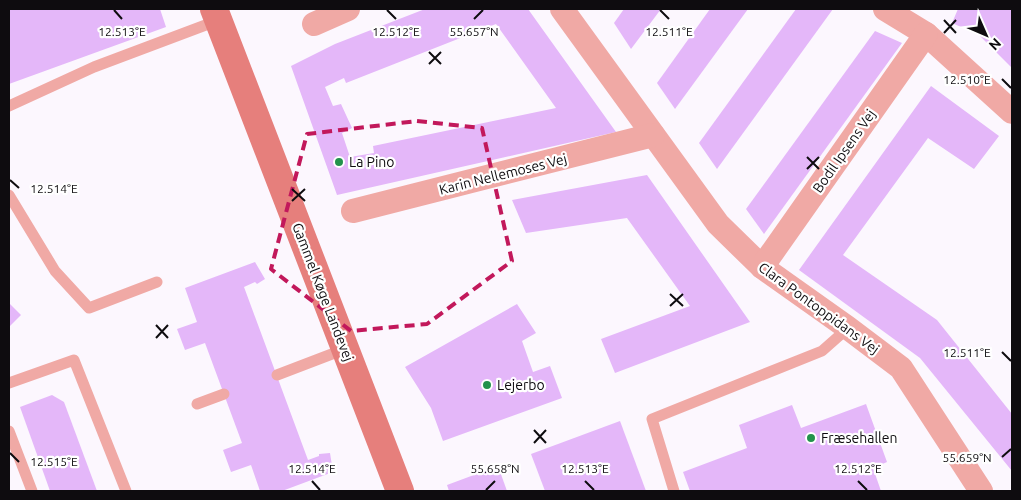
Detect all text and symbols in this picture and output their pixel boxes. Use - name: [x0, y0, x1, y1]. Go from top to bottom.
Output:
- north arrow: [961, 10, 1011, 60]
- text: 12.513°E: [98, 25, 146, 38]
- text: 12.512°E: [372, 25, 420, 38]
- text: 55.657°N: [449, 25, 499, 38]
- text: 12.511°E: [645, 25, 693, 38]
- text: N: [986, 35, 1005, 54]
- text: 12.510°E: [943, 73, 991, 86]
- street label: Bodil Ipsens Vej: [809, 106, 879, 196]
- street label: Karin Nellemoses Vej: [437, 150, 569, 198]
- place label: La Pino: [349, 154, 395, 170]
- marker: La Pino: [333, 156, 345, 168]
- text: 12.514°E: [30, 182, 78, 195]
- street label: Gammel Køge Landevej: [289, 221, 357, 363]
- street label: Clara Pontoppidans Vej: [756, 259, 882, 357]
- text: 12.511°E: [943, 346, 991, 359]
- place label: Lejerbo: [497, 377, 545, 393]
- marker: Lejerbo: [481, 379, 493, 391]
- place label: Fræsehallen: [821, 430, 897, 446]
- marker: Fræsehallen: [805, 432, 817, 444]
- text: 55.659°N: [942, 451, 992, 464]
- text: 12.515°E: [30, 455, 78, 468]
- text: 12.514°E: [288, 462, 336, 475]
- text: 55.658°N: [470, 462, 520, 475]
- text: 12.513°E: [561, 462, 609, 475]
- text: 12.512°E: [834, 462, 882, 475]

